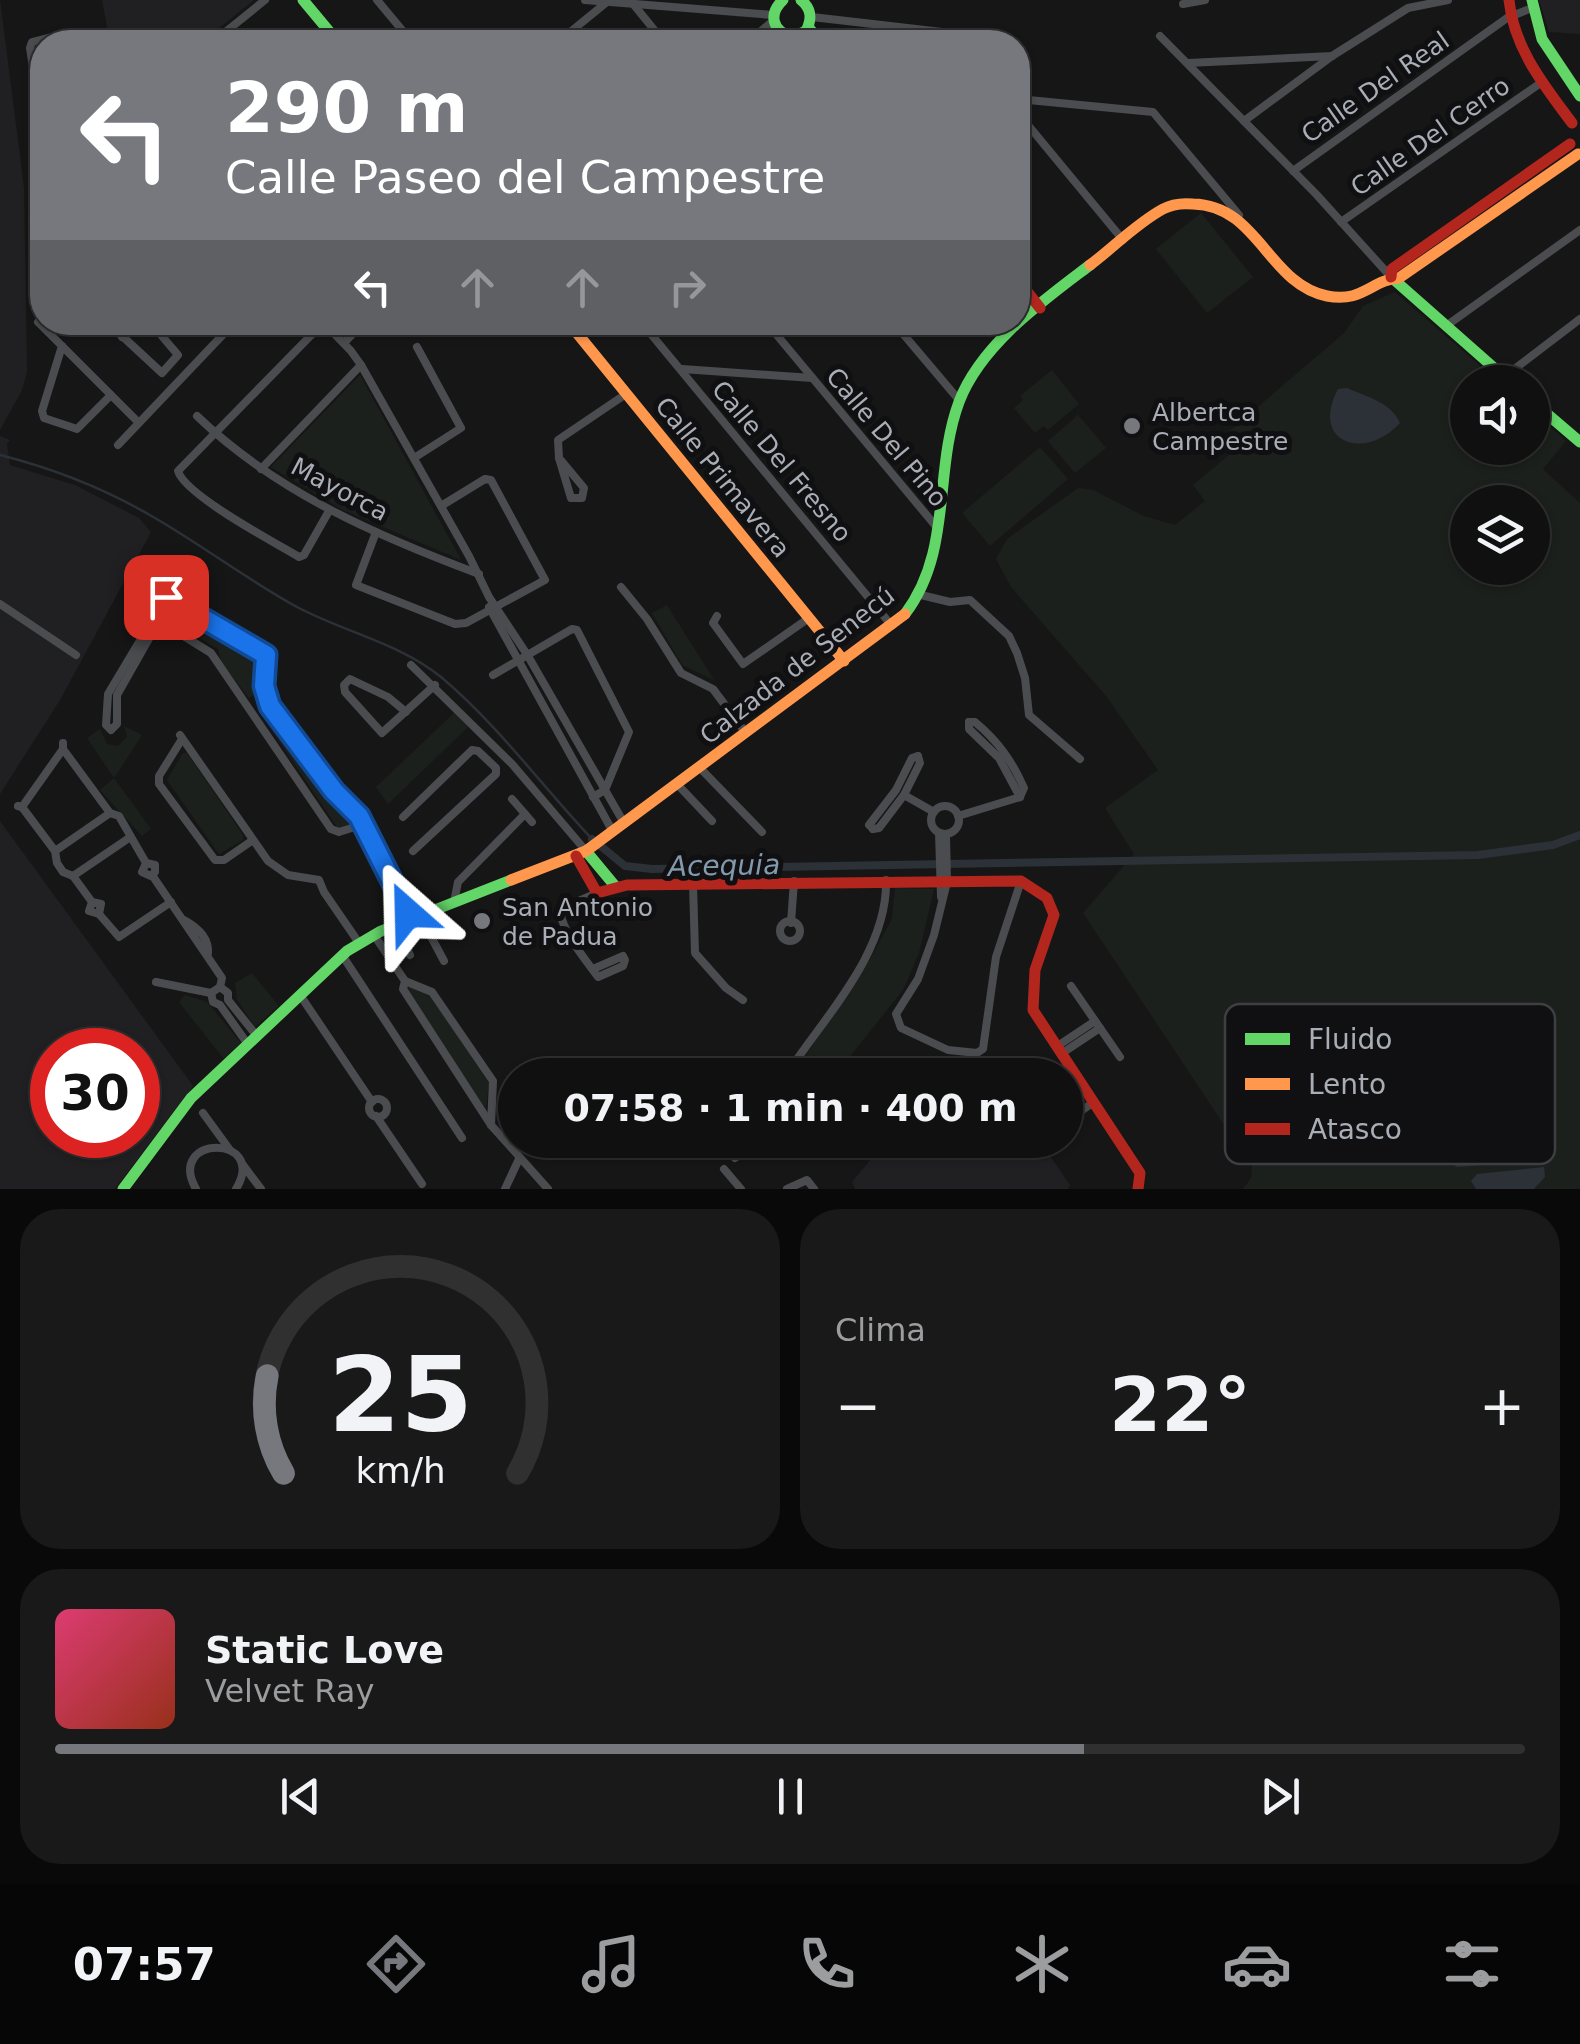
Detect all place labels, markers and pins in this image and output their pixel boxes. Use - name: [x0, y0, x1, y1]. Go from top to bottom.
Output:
- place label: Albertca Campestre: [1152, 398, 1288, 456]
- marker: Albertca Campestre: [1121, 415, 1143, 437]
- pin: [124, 555, 209, 640]
- place label: San Antonio de Padua: [502, 893, 653, 951]
- marker: San Antonio de Padua: [471, 910, 493, 932]

